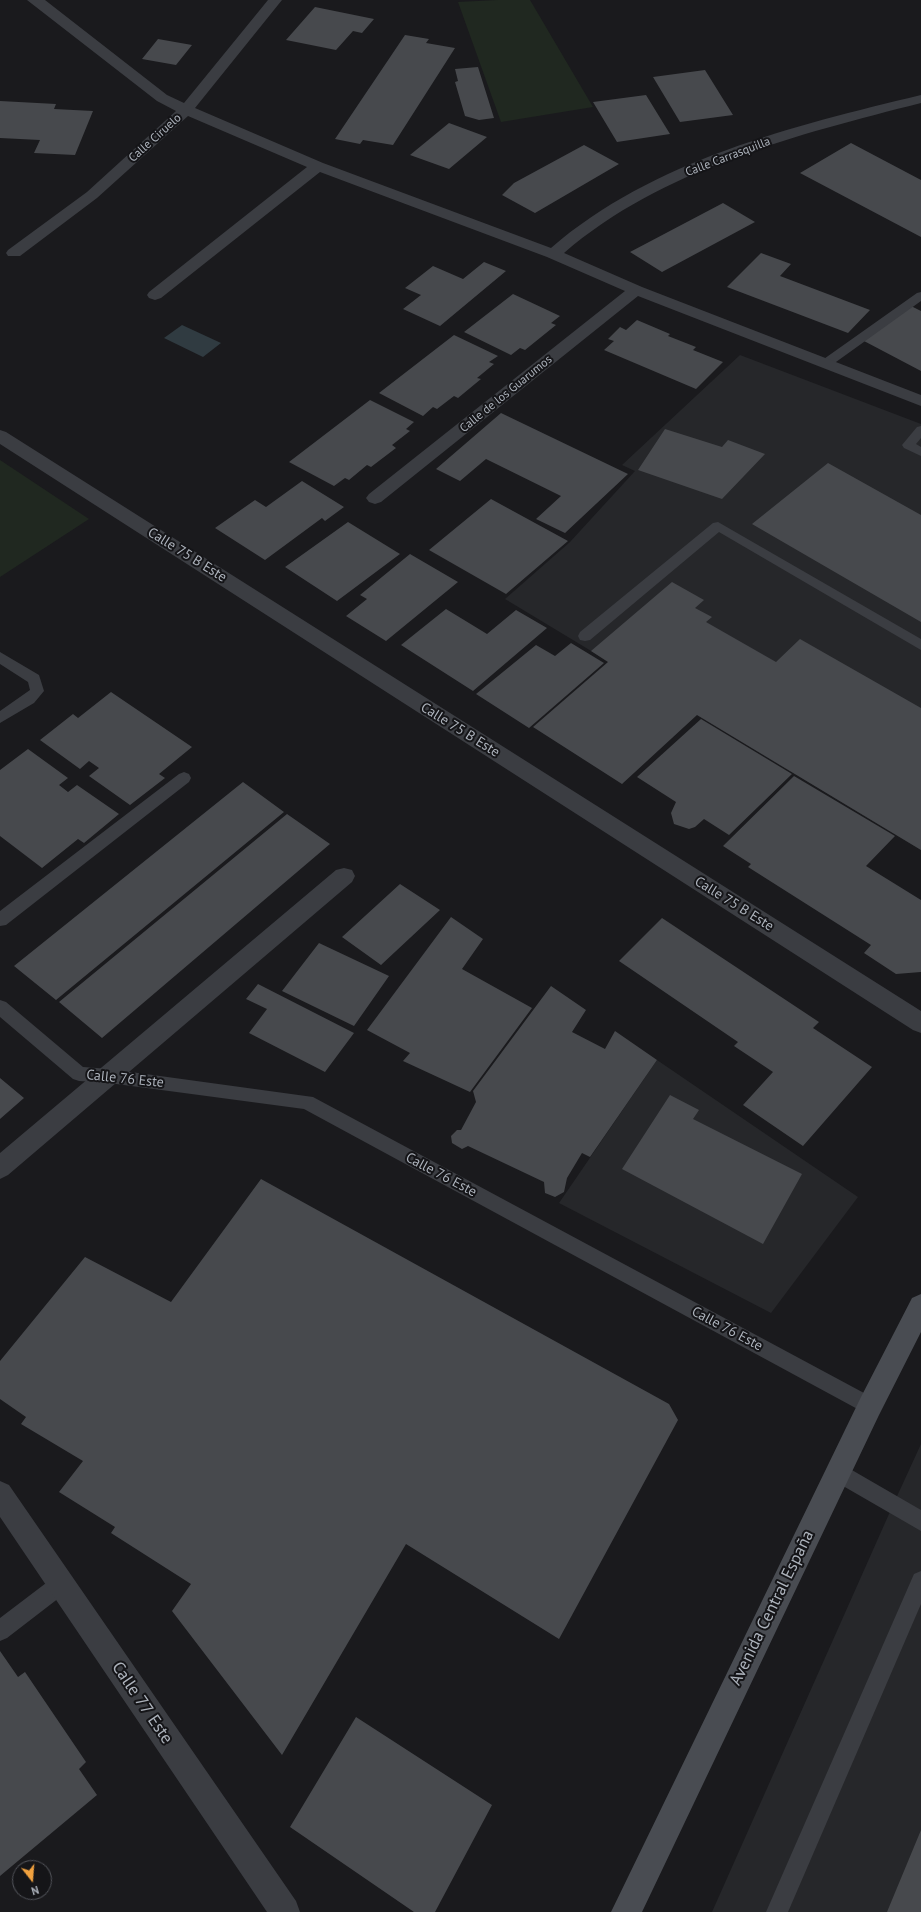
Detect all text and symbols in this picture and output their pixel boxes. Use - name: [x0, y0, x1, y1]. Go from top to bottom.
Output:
- street label: Calle Ciruelo: [126, 111, 184, 165]
- street label: Calle Carrasquilla: [684, 134, 772, 180]
- street label: Calle de los Guarumos: [457, 352, 555, 436]
- street label: Calle 75 B Este: [144, 524, 230, 586]
- street label: Calle 75 B Este: [417, 699, 503, 761]
- street label: Calle 75 B Este: [691, 873, 777, 935]
- street label: Calle 76 Este: [85, 1067, 165, 1091]
- street label: Calle 76 Este: [403, 1149, 479, 1201]
- street label: Calle 76 Este: [689, 1303, 765, 1355]
- street label: Avenida Central España: [726, 1527, 818, 1689]
- street label: Calle 77 Este: [107, 1658, 177, 1748]
- north arrow: [12, 1860, 52, 1900]
- text: N: [30, 1883, 41, 1898]

